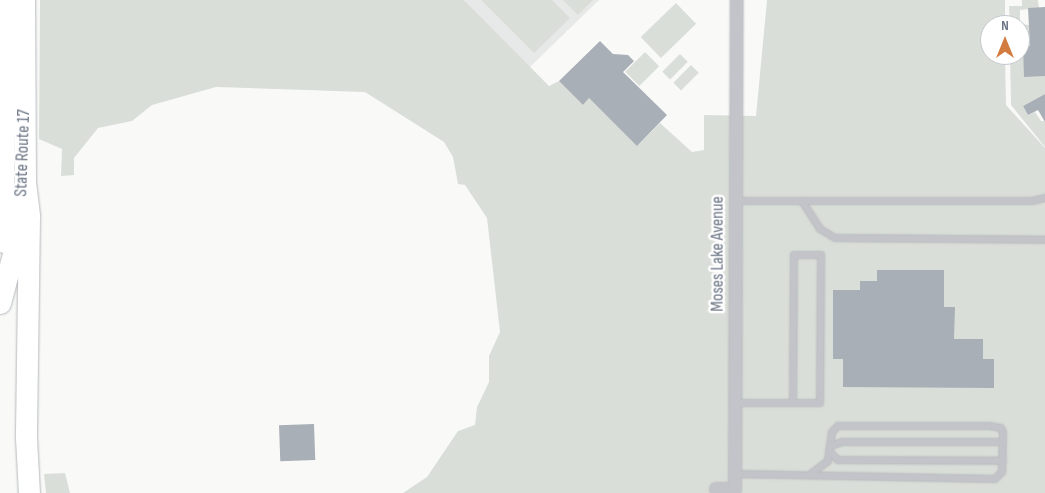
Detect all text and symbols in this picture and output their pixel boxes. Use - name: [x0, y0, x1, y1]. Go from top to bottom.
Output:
- north arrow: [980, 15, 1030, 65]
- text: N: [1001, 17, 1009, 34]
- street label: State Route 17: [11, 109, 35, 197]
- street label: Moses Lake Avenue: [707, 196, 729, 312]

